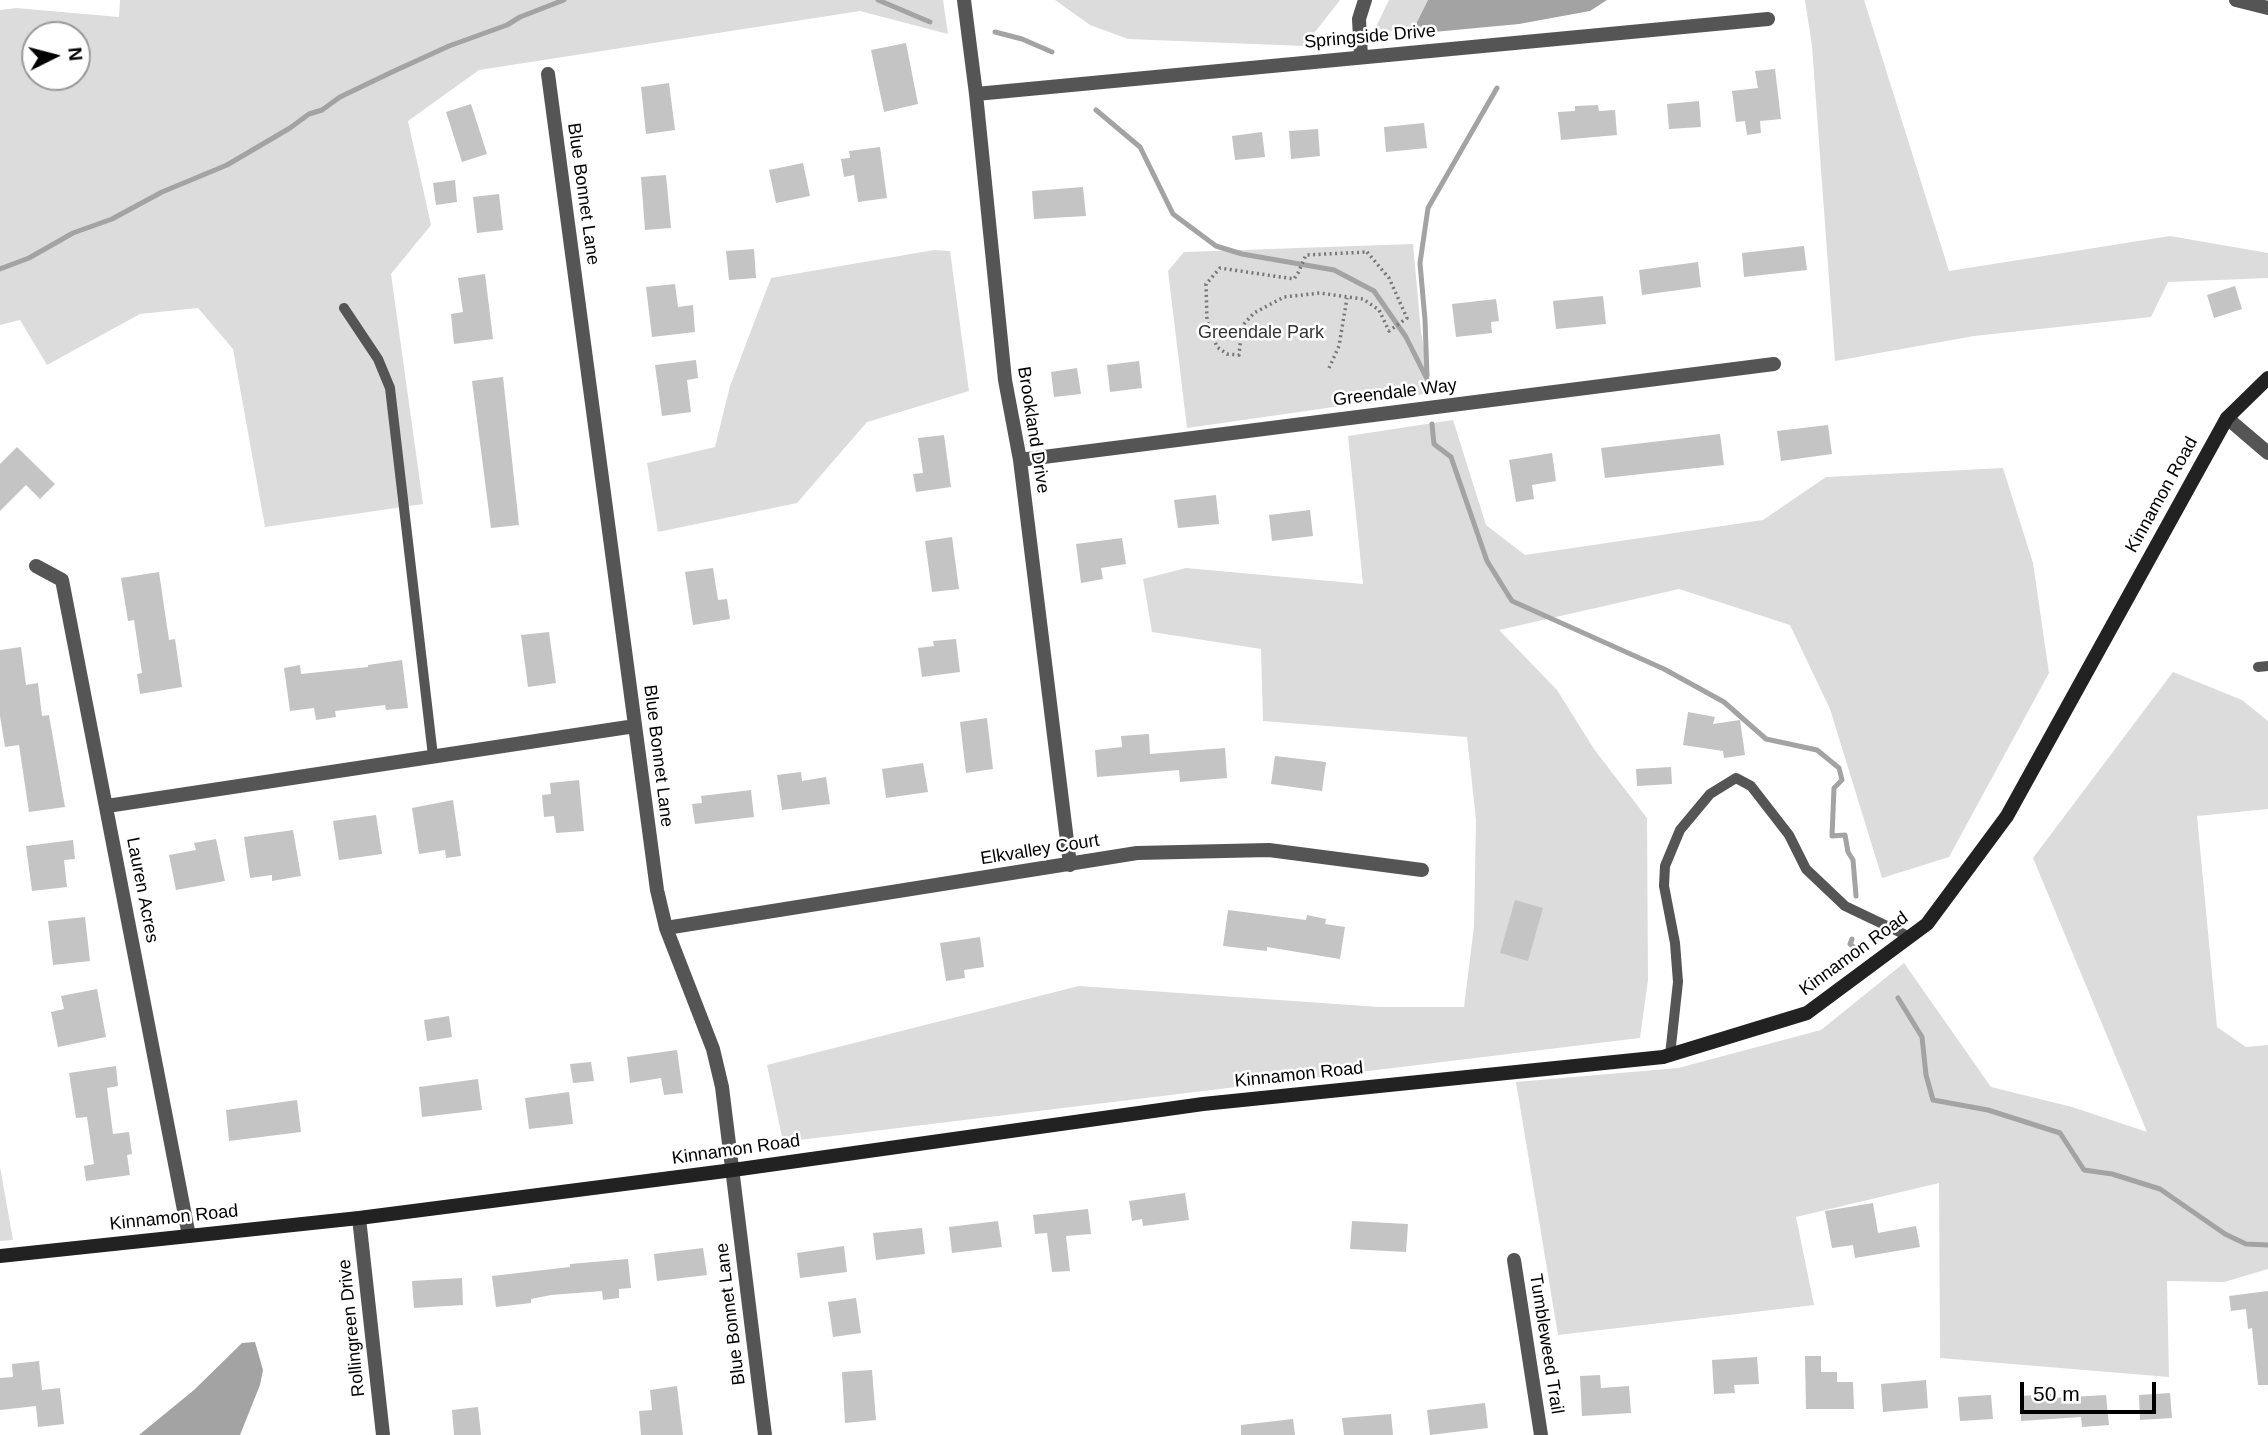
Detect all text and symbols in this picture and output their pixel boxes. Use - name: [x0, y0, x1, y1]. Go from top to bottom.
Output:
- street label: Springside Drive: [1303, 20, 1437, 54]
- north arrow: [21, 21, 91, 91]
- text: N: [64, 46, 87, 62]
- street label: Blue Bonnet Lane: [562, 122, 604, 266]
- park label: Greendale Park: [1198, 322, 1324, 344]
- street label: Brookland Drive: [1012, 365, 1054, 495]
- street label: Greendale Way: [1332, 375, 1458, 411]
- street label: Kinnamon Road: [2121, 433, 2203, 557]
- street label: Blue Bonnet Lane: [639, 684, 677, 828]
- street label: Elkvalley Court: [979, 830, 1101, 870]
- street label: Lauren Acres: [121, 835, 163, 945]
- street label: Kinnamon Road: [1795, 907, 1913, 1001]
- street label: Kinnamon Road: [1234, 1058, 1364, 1092]
- street label: Kinnamon Road: [671, 1130, 801, 1170]
- street label: Kinnamon Road: [109, 1201, 239, 1235]
- street label: Blue Bonnet Lane: [712, 1242, 750, 1386]
- street label: Rollingreen Drive: [334, 1258, 370, 1398]
- street label: Tumbleweed Trail: [1524, 1272, 1568, 1416]
- scale bar: [2023, 1368, 2160, 1412]
- text: 50 m: [2033, 1382, 2080, 1405]

